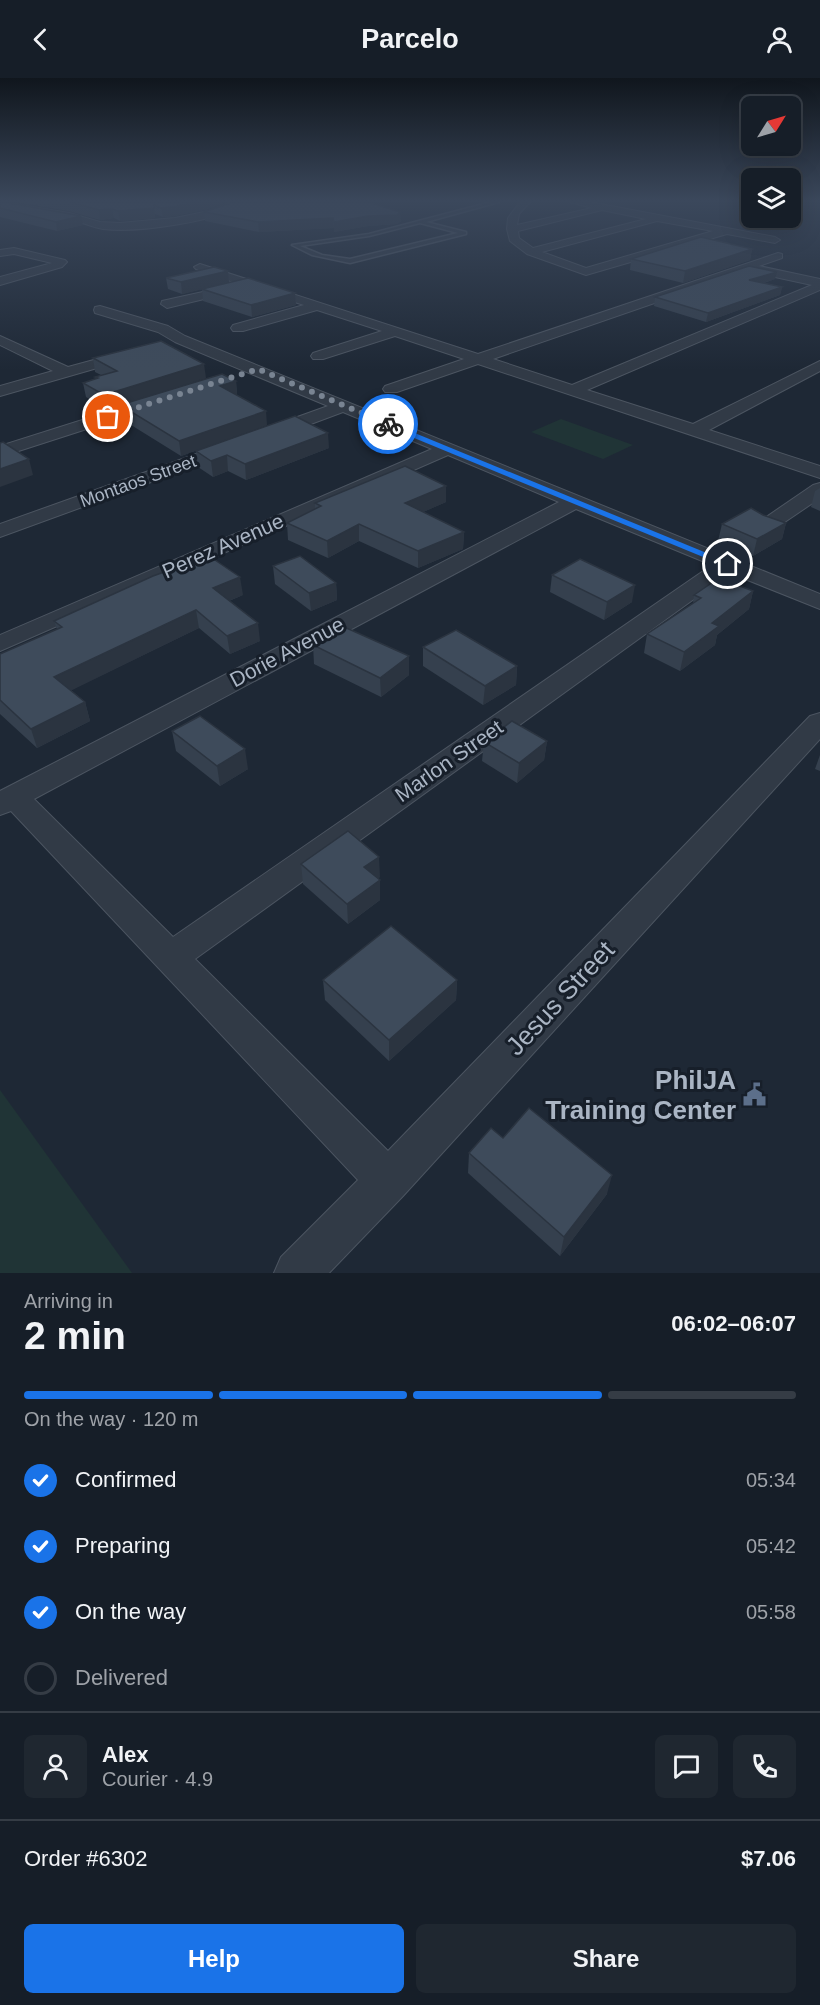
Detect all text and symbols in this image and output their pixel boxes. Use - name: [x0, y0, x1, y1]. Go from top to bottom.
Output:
- icon: back: [24, 23, 57, 56]
- icon: person: [763, 23, 796, 56]
- text: Parcelo: [361, 24, 459, 54]
- north arrow: [741, 96, 801, 156]
- map controls: [741, 96, 801, 228]
- button: layers: [741, 168, 801, 228]
- pin: [82, 391, 133, 442]
- courier: [358, 394, 418, 454]
- icon: bag: [91, 400, 124, 433]
- icon: bike: [372, 408, 405, 441]
- street label: Montaos Street: [77, 451, 199, 511]
- street label: Perez Avenue: [159, 509, 287, 583]
- pin: [702, 538, 753, 589]
- icon: home: [711, 547, 744, 580]
- street label: Dorie Avenue: [226, 612, 348, 691]
- street label: Marlon Street: [390, 715, 507, 806]
- street label: Jesus Street: [500, 934, 621, 1061]
- place label: PhilJA Training Center: [545, 1065, 736, 1125]
- public building icon: PhilJA Training Center: [741, 1082, 767, 1108]
- text: Arriving in: [24, 1290, 113, 1312]
- text: 06:02–06:07: [671, 1311, 796, 1336]
- text: 2 min: [24, 1314, 126, 1357]
- text: On the way · 120 m: [24, 1408, 199, 1430]
- icon: check: [24, 1464, 57, 1497]
- text: Confirmed: [75, 1467, 176, 1492]
- text: 05:34: [746, 1469, 796, 1491]
- icon: check: [24, 1530, 57, 1563]
- text: Preparing: [75, 1533, 170, 1558]
- text: 05:42: [746, 1535, 796, 1557]
- icon: check: [24, 1596, 57, 1629]
- text: On the way: [75, 1599, 186, 1624]
- text: 05:58: [746, 1601, 796, 1623]
- text: Delivered: [75, 1665, 168, 1690]
- button: person: [24, 1735, 87, 1798]
- button: chat: [655, 1735, 718, 1798]
- button: phone: [733, 1735, 796, 1798]
- text: Alex: [102, 1742, 148, 1767]
- text: Courier · 4.9: [102, 1768, 213, 1790]
- text: Order #6302: [24, 1846, 148, 1871]
- text: $7.06: [741, 1846, 796, 1871]
- button: Help: [24, 1924, 404, 1993]
- button: Share: [416, 1924, 796, 1993]

